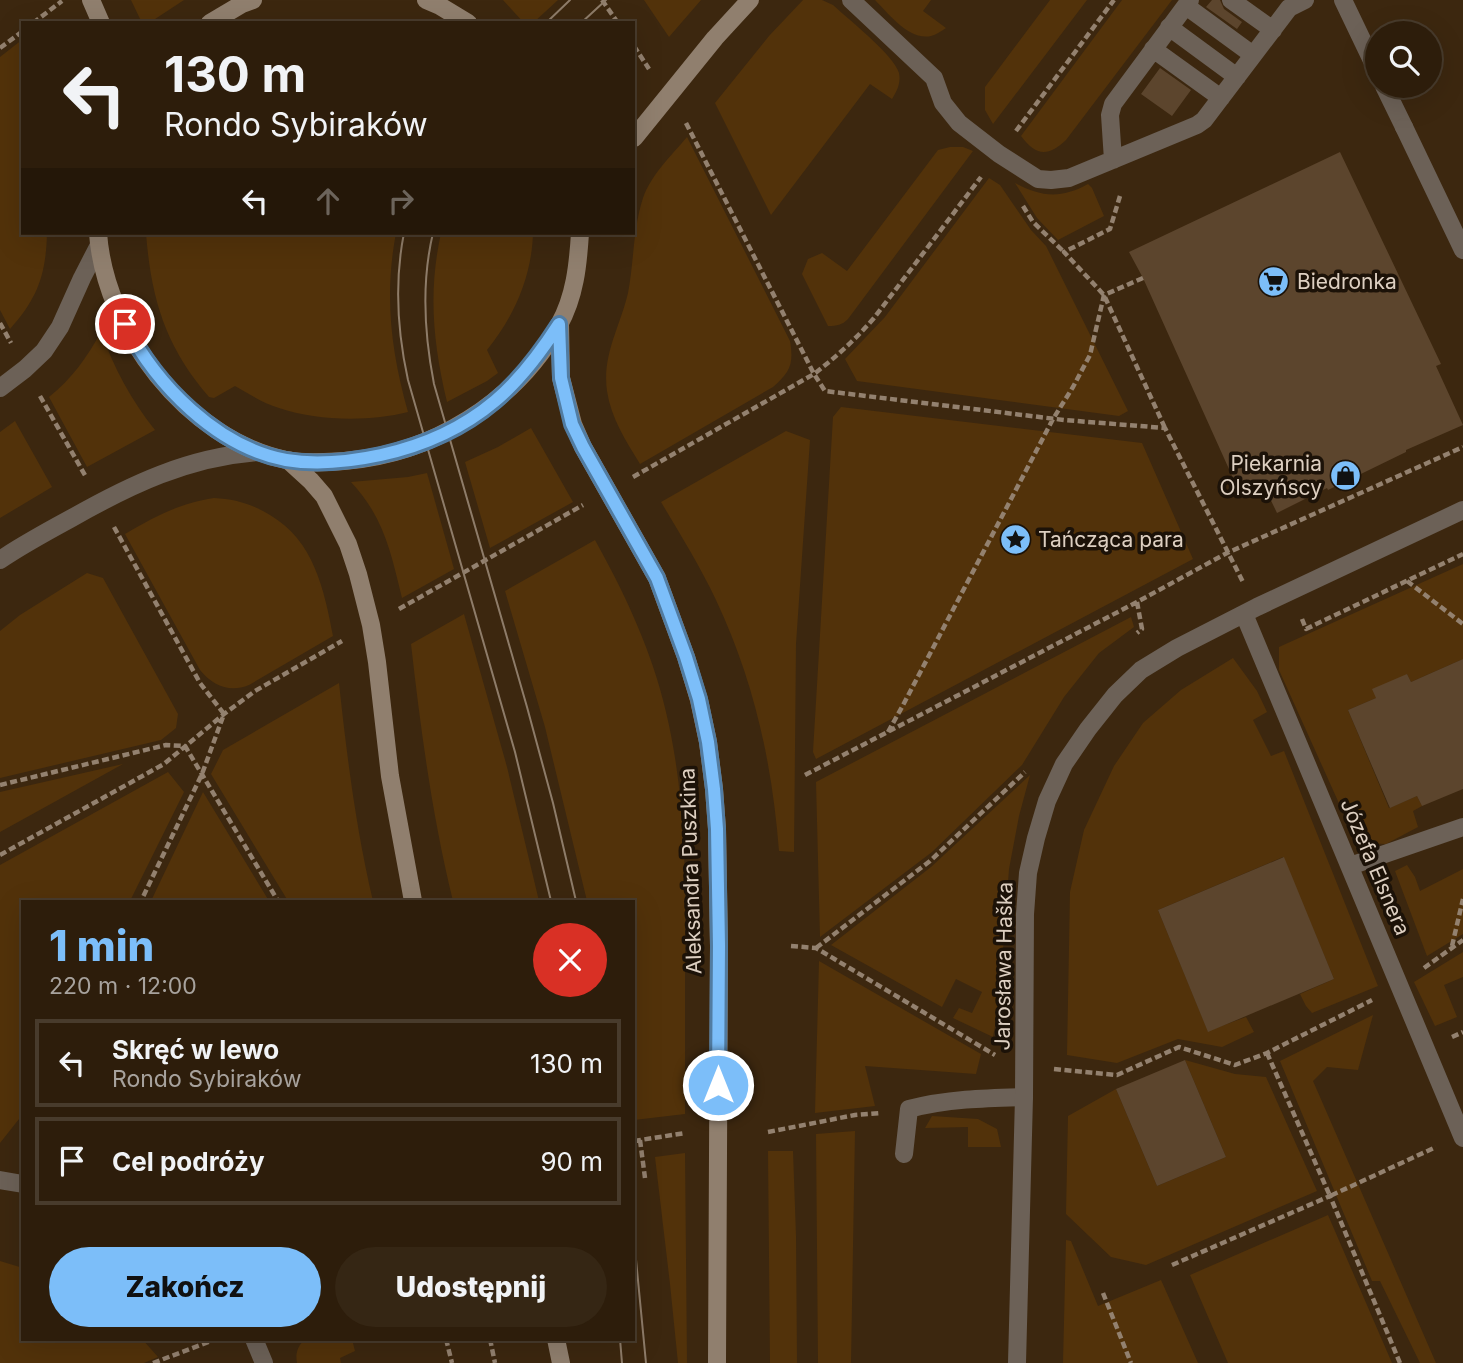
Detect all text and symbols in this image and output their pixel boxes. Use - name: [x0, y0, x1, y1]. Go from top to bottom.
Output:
- map controls: [1365, 21, 1442, 98]
- button: search: [1365, 21, 1442, 98]
- text: 130 m: [164, 45, 306, 104]
- icon: left: [49, 49, 140, 140]
- text: Rondo Sybiraków: [164, 105, 428, 144]
- icon: left: [236, 182, 274, 220]
- icon: ahead: [309, 182, 347, 220]
- icon: right: [382, 182, 420, 220]
- supermarket icon: Biedronka: [1257, 265, 1291, 299]
- place label: Biedronka: [1297, 269, 1397, 294]
- pin: [95, 294, 155, 354]
- icon: arrive: [106, 305, 144, 343]
- place label: Piekarnia Olszyńscy: [1219, 451, 1322, 500]
- shop icon: Piekarnia Olszyńscy: [1328, 459, 1362, 493]
- place icon: Tańcząca para: [998, 523, 1032, 557]
- place label: Tańcząca para: [1038, 527, 1184, 552]
- street label: Aleksandra Puszkina: [674, 767, 707, 975]
- street label: Józefa Elsnera: [1335, 795, 1416, 939]
- street label: Jarosława Haška: [990, 881, 1017, 1050]
- text: 1 min: [49, 920, 154, 971]
- button: close: [533, 923, 607, 997]
- text: 220 m · 12:00: [49, 972, 197, 1000]
- text: Skręć w lewo: [112, 1034, 279, 1065]
- icon: left: [53, 1044, 91, 1082]
- text: 130 m: [530, 1048, 603, 1079]
- position arrow: [681, 1048, 755, 1122]
- text: Rondo Sybiraków: [112, 1065, 302, 1093]
- icon: arrive: [53, 1142, 91, 1180]
- text: Cel podróży: [112, 1146, 265, 1177]
- text: 90 m: [540, 1146, 603, 1177]
- button: Zakończ: [49, 1247, 321, 1327]
- button: Udostępnij: [335, 1247, 607, 1327]

